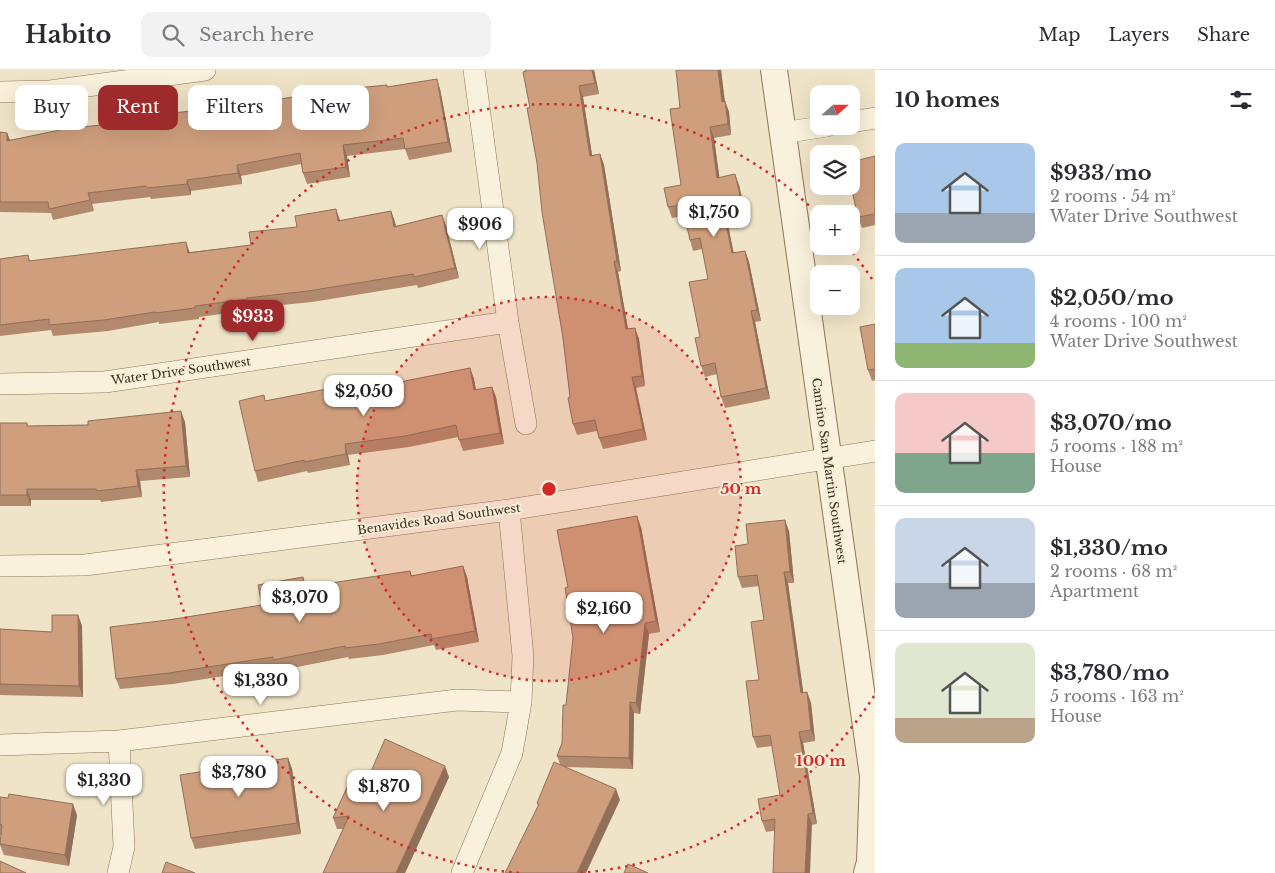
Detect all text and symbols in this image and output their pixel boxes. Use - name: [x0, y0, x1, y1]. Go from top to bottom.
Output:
- search box: [141, 12, 491, 57]
- text: Habito: [25, 20, 111, 49]
- icon: search: [159, 21, 187, 49]
- text: Search here: [199, 23, 314, 46]
- text: Map: [1039, 24, 1080, 46]
- text: Layers: [1108, 24, 1169, 46]
- text: Share: [1197, 24, 1250, 46]
- chip: Buy: [15, 85, 88, 130]
- chip: Rent: [98, 85, 178, 130]
- chip: Filters: [188, 85, 282, 130]
- chip: New: [292, 85, 369, 130]
- north arrow: [810, 85, 860, 135]
- map controls: [810, 85, 860, 315]
- icon: filters: [1227, 86, 1255, 114]
- text: 10 homes: [895, 87, 1000, 113]
- button: layers: [810, 145, 860, 195]
- text: $933/mo: [1050, 160, 1152, 186]
- icon: home: [935, 163, 995, 223]
- text: 2 rooms · 54 m²: [1050, 186, 1176, 206]
- pin: $1,750: [673, 196, 755, 238]
- text: $1,750: [689, 202, 739, 222]
- button: +: [810, 205, 860, 255]
- text: Water Drive Southwest: [1050, 206, 1238, 226]
- pin: $906: [450, 208, 510, 250]
- text: $906: [458, 214, 502, 234]
- button: −: [810, 265, 860, 315]
- text: $2,050/mo: [1050, 285, 1174, 311]
- icon: home: [935, 288, 995, 348]
- pin: $933: [223, 300, 283, 342]
- text: $933: [232, 306, 274, 326]
- text: 4 rooms · 100 m²: [1050, 311, 1187, 331]
- text: Water Drive Southwest: [1050, 331, 1238, 351]
- street label: Water Drive Southwest: [109, 353, 252, 388]
- pin: $2,050: [323, 374, 405, 417]
- street label: Camino San Martin Southwest: [809, 377, 850, 565]
- text: $2,050: [335, 381, 393, 401]
- text: $3,070/mo: [1050, 410, 1172, 436]
- icon: home: [935, 413, 995, 473]
- text: 5 rooms · 188 m²: [1050, 436, 1183, 456]
- text: House: [1050, 456, 1102, 476]
- text: 50 m: [721, 479, 762, 498]
- centre of rings: [540, 480, 558, 498]
- street label: Benavides Road Southwest: [356, 500, 522, 537]
- text: $1,330/mo: [1050, 535, 1168, 561]
- icon: home: [935, 538, 995, 598]
- text: 2 rooms · 68 m²: [1050, 561, 1177, 581]
- pin: $3,070: [259, 580, 341, 623]
- text: Apartment: [1050, 581, 1139, 601]
- text: $3,070: [272, 587, 328, 607]
- pin: $2,160: [563, 592, 645, 634]
- text: $2,160: [577, 598, 631, 618]
- text: $3,780/mo: [1050, 660, 1169, 686]
- icon: home: [935, 663, 995, 723]
- pin: $1,330: [220, 664, 302, 706]
- text: $1,330: [234, 670, 288, 690]
- text: 5 rooms · 163 m²: [1050, 686, 1184, 706]
- text: House: [1050, 706, 1102, 726]
- text: 100 m: [796, 751, 846, 770]
- pin: $3,780: [198, 756, 280, 798]
- text: $3,780: [212, 762, 266, 782]
- pin: $1,330: [63, 764, 145, 806]
- text: $1,330: [77, 770, 131, 790]
- pin: $1,870: [343, 770, 425, 812]
- text: $1,870: [358, 776, 410, 796]

